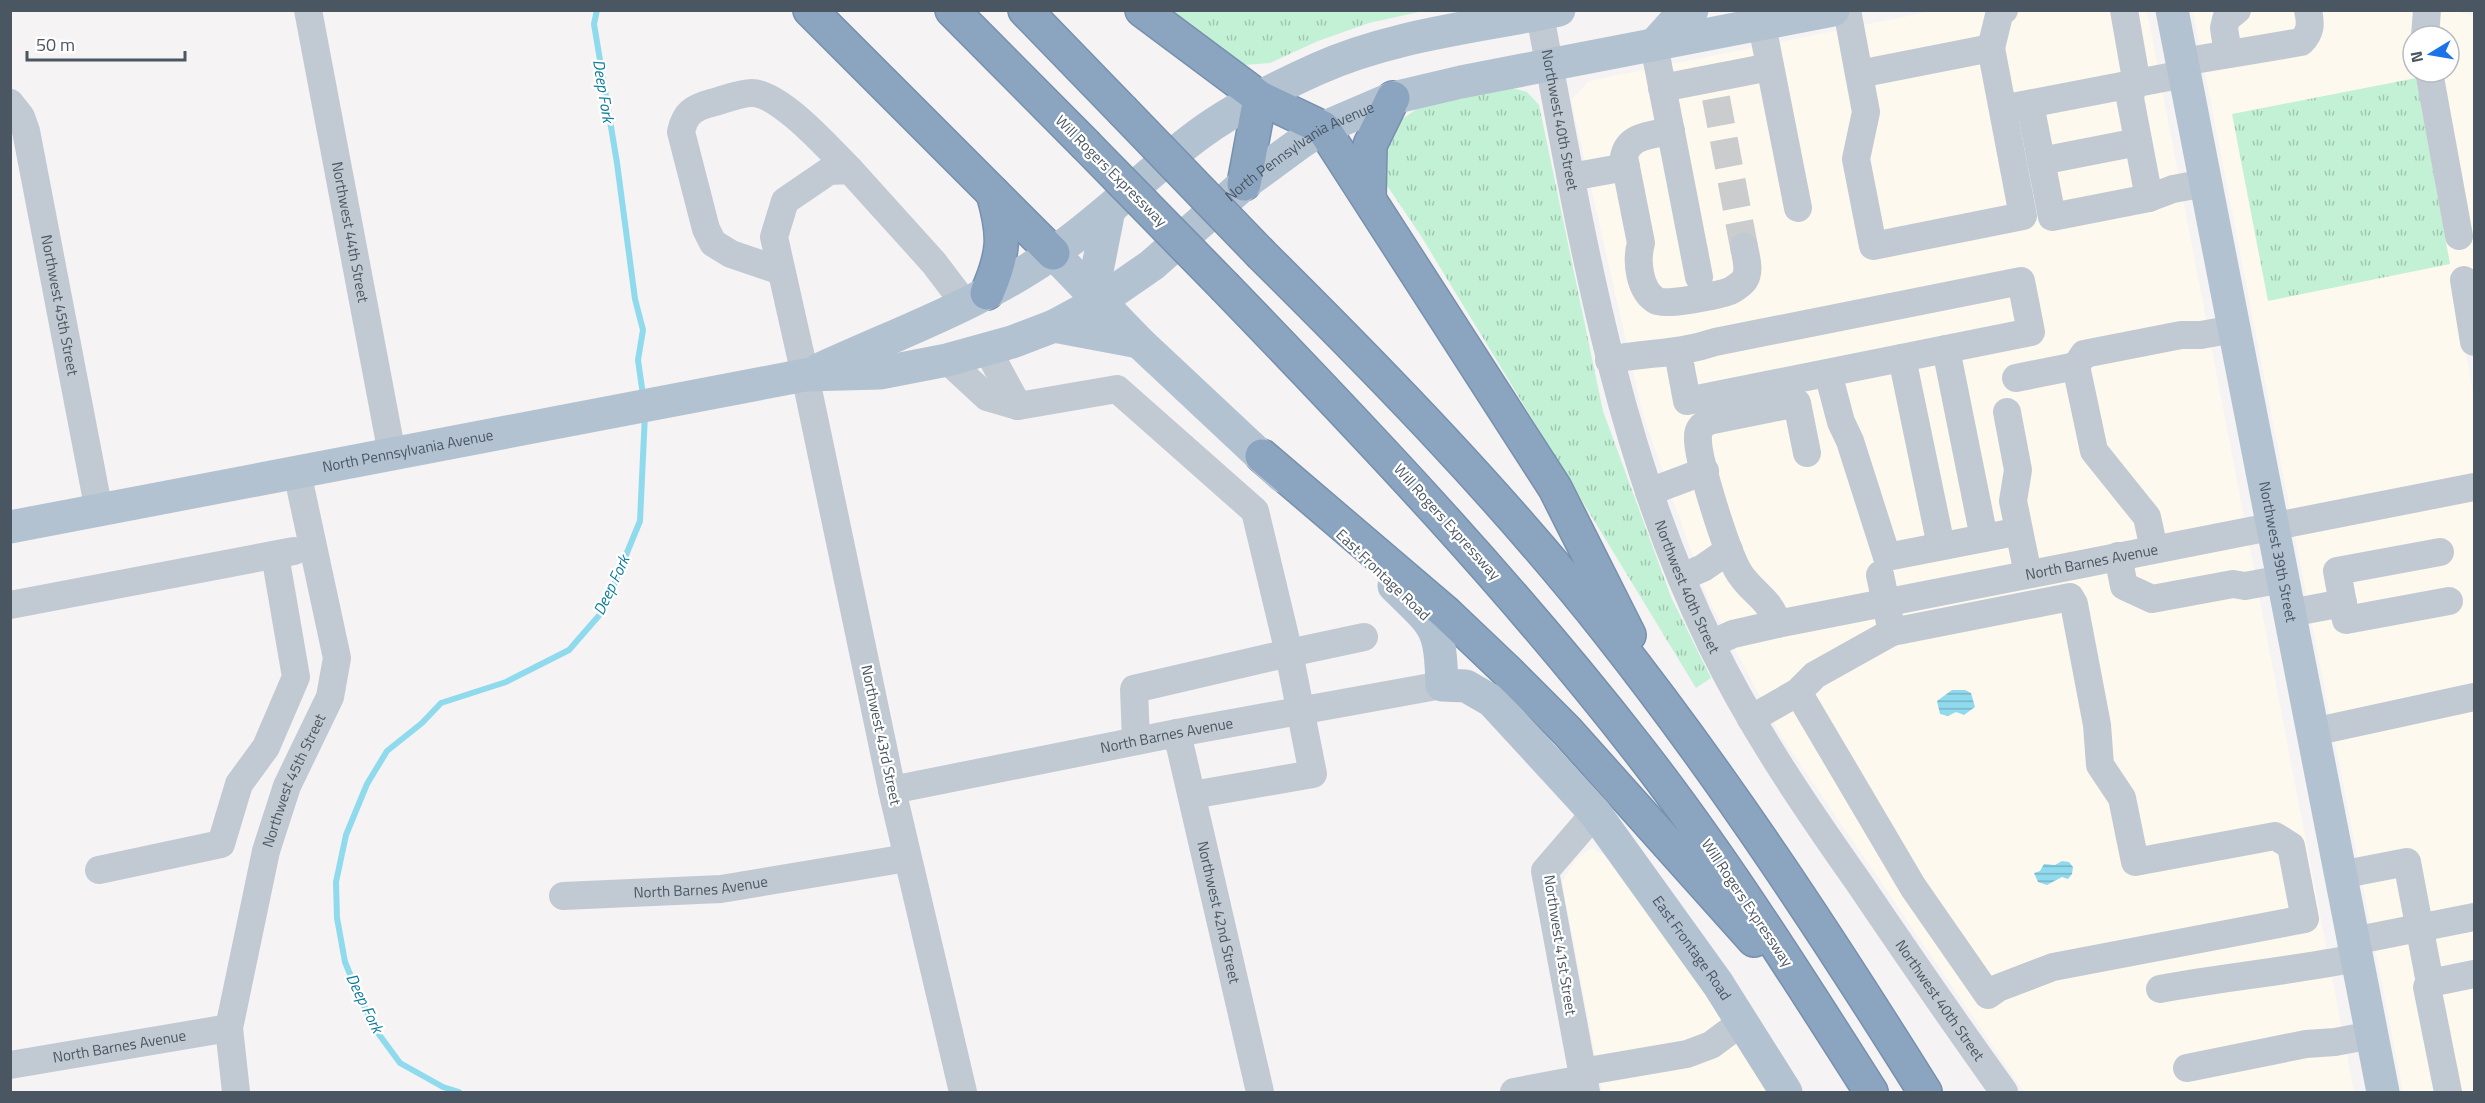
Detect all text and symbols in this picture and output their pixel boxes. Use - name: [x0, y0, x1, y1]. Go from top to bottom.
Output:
- scale bar: [27, 24, 184, 62]
- north arrow: [2401, 24, 2461, 84]
- text: 50 m: [36, 31, 75, 58]
- street label: Northwest 40th Street: [1536, 47, 1585, 193]
- text: N: [2403, 49, 2429, 65]
- water label: Deep Fork: [587, 58, 621, 126]
- street label: North Pennsylvania Avenue: [1219, 95, 1378, 207]
- street label: Will Rogers Expressway: [1050, 109, 1173, 232]
- street label: Northwest 44th Street: [326, 160, 375, 305]
- street label: Northwest 45th Street: [35, 233, 85, 378]
- street label: North Pennsylvania Avenue: [320, 423, 495, 478]
- street label: Will Rogers Expressway: [1389, 458, 1506, 585]
- street label: Northwest 39th Street: [2253, 479, 2303, 625]
- street label: Northwest 40th Street: [1649, 517, 1726, 658]
- street label: East Frontage Road: [1331, 523, 1436, 626]
- street label: North Barnes Avenue: [2023, 537, 2160, 586]
- water label: Deep Fork: [587, 549, 636, 619]
- street label: Northwest 43rd Street: [855, 663, 908, 808]
- street label: Northwest 45th Street: [256, 709, 332, 850]
- street label: North Barnes Avenue: [1098, 711, 1235, 759]
- street label: Will Rogers Expressway: [1696, 834, 1799, 971]
- street label: Northwest 42nd Street: [1191, 839, 1247, 986]
- street label: North Barnes Avenue: [633, 869, 769, 904]
- street label: Northwest 41st Street: [1538, 873, 1583, 1018]
- street label: East Frontage Road: [1647, 891, 1737, 1005]
- street label: Northwest 40th Street: [1890, 935, 1991, 1066]
- water label: Deep Fork: [340, 969, 391, 1039]
- street label: North Barnes Avenue: [51, 1023, 188, 1069]

